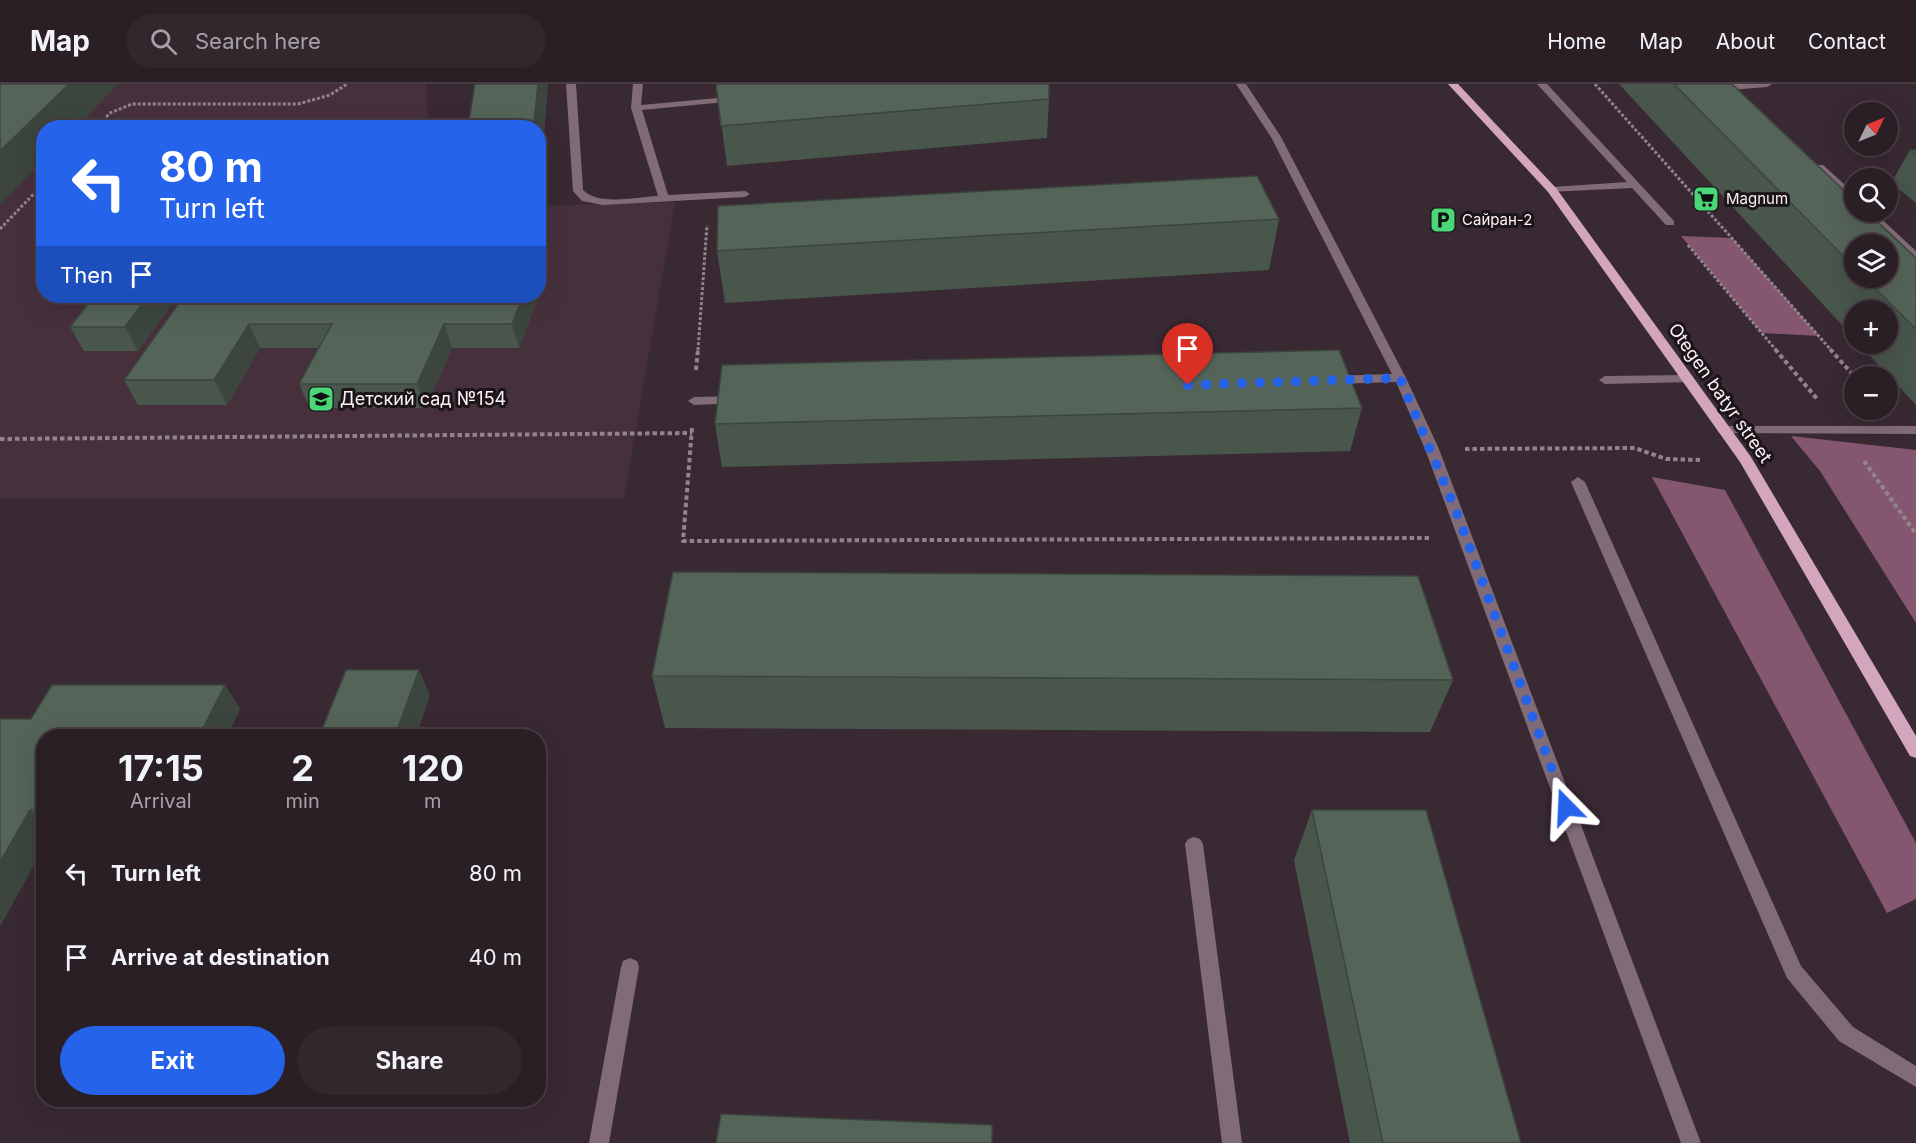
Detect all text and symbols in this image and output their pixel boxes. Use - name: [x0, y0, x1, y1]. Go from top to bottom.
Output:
- search box: [126, 14, 546, 68]
- text: Map: [30, 24, 90, 58]
- icon: search: [147, 25, 180, 58]
- text: Search here: [195, 28, 321, 54]
- text: Home: [1547, 29, 1606, 54]
- text: Map: [1639, 29, 1683, 54]
- text: About: [1716, 29, 1775, 54]
- text: Contact: [1808, 29, 1886, 54]
- north arrow: [1844, 102, 1898, 156]
- map controls: [1844, 102, 1898, 420]
- text: 80 m: [159, 141, 263, 192]
- icon: left: [60, 144, 138, 222]
- button: search: [1844, 168, 1898, 222]
- supermarket icon: Magnum: [1691, 184, 1721, 214]
- place label: Magnum: [1726, 189, 1788, 208]
- text: Turn left: [159, 192, 265, 225]
- parking icon: Сайран-2: [1428, 205, 1458, 235]
- place label: Сайран-2: [1462, 210, 1532, 229]
- button: layers: [1844, 234, 1898, 288]
- icon: arrive: [125, 258, 158, 291]
- text: Then: [60, 262, 113, 288]
- button: +: [1844, 300, 1898, 354]
- street label: Otegen batyr street: [1664, 319, 1777, 467]
- pin: [1162, 323, 1213, 385]
- icon: arrive: [1171, 332, 1204, 365]
- button: −: [1844, 366, 1898, 420]
- school or university icon: Детский сад №154: [306, 384, 336, 414]
- place label: Детский сад №154: [340, 388, 506, 409]
- text: 17:15: [118, 746, 204, 790]
- text: 2: [291, 746, 314, 790]
- text: 120: [402, 746, 464, 790]
- position arrow: [1534, 775, 1598, 839]
- text: Arrival: [130, 789, 192, 813]
- text: min: [286, 789, 320, 813]
- text: m: [424, 789, 442, 813]
- icon: left: [60, 857, 93, 890]
- text: Turn left: [111, 860, 201, 886]
- text: 80 m: [469, 860, 522, 886]
- icon: arrive: [60, 941, 93, 974]
- text: Arrive at destination: [111, 944, 330, 970]
- text: 40 m: [468, 944, 522, 970]
- button: Exit: [60, 1026, 285, 1095]
- button: Share: [297, 1026, 522, 1095]

